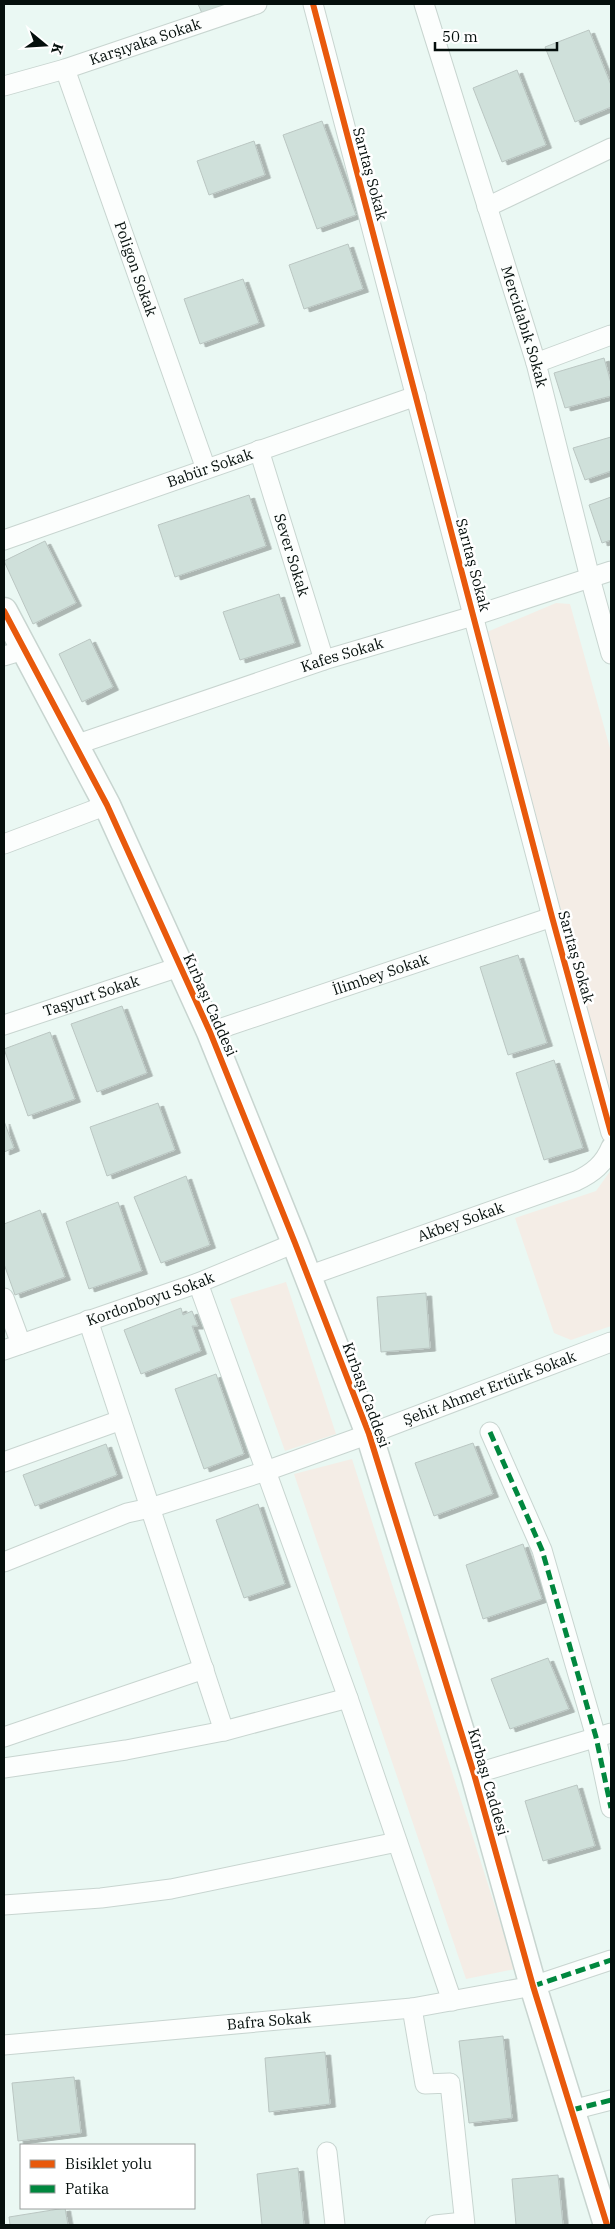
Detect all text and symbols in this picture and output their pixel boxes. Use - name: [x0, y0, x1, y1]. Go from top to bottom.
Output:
- street label: Karşıyaka Sokak: [87, 14, 204, 69]
- north arrow: [20, 20, 70, 70]
- scale bar: [435, 20, 558, 52]
- text: 50 m: [442, 27, 478, 46]
- text: K: [47, 41, 68, 57]
- street label: Sarıtaş Sokak: [349, 125, 392, 223]
- street label: Poligon Sokak: [110, 219, 162, 319]
- street label: Mercidabık Sokak: [497, 263, 552, 390]
- street label: Babür Sokak: [164, 444, 255, 491]
- street label: Sever Sokak: [270, 511, 314, 599]
- street label: Sarıtaş Sokak: [452, 516, 495, 614]
- street label: Kafes Sokak: [298, 633, 386, 676]
- street label: Sarıtaş Sokak: [554, 908, 599, 1006]
- street label: İlimbey Sokak: [330, 949, 431, 999]
- street label: Kırbaşı Caddesi: [179, 950, 242, 1060]
- street label: Taşyurt Sokak: [40, 971, 142, 1020]
- street label: Akbey Sokak: [415, 1197, 507, 1245]
- street label: Kordonboyu Sokak: [84, 1267, 217, 1330]
- street label: Kırbaşı Caddesi: [339, 1340, 394, 1450]
- street label: Şehit Ahmet Ertürk Sokak: [400, 1346, 579, 1429]
- street label: Kırbaşı Caddesi: [464, 1726, 513, 1838]
- street label: Bafra Sokak: [226, 2007, 312, 2034]
- legend: [20, 2144, 195, 2209]
- text: Bisiklet yolu: [65, 2154, 152, 2173]
- text: Patika: [65, 2179, 109, 2198]

